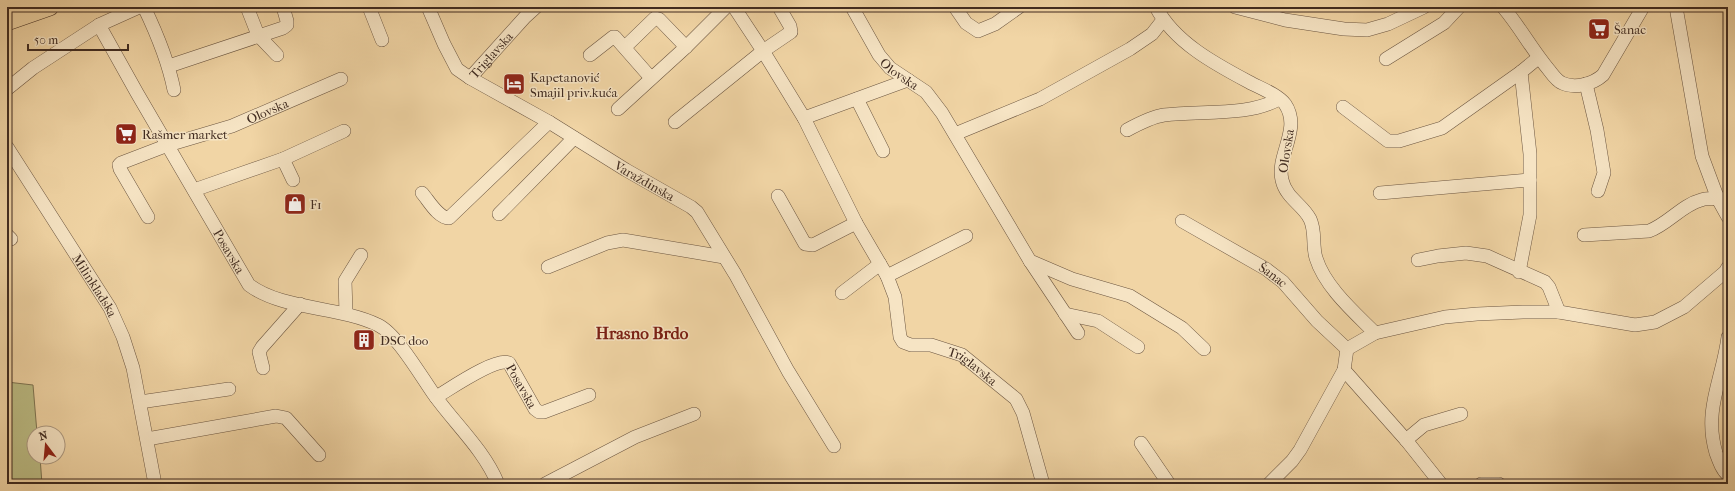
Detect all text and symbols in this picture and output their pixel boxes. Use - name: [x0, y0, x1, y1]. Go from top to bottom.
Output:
- supermarket icon: Šanac: [1586, 16, 1612, 42]
- place label: Šanac: [1614, 22, 1646, 37]
- scale bar: [28, 26, 128, 52]
- street label: Triglavska: [466, 28, 516, 81]
- text: 50 m: [34, 33, 58, 47]
- street label: Olovska: [877, 55, 922, 93]
- place label: Kapetanović Smajil priv.kuća: [530, 70, 619, 100]
- hotel icon: Kapetanović Smajil priv.kuća: [501, 71, 527, 97]
- street label: Olovska: [244, 95, 291, 126]
- supermarket icon: Rašmer market: [113, 121, 139, 147]
- place label: Rašmer market: [142, 127, 228, 142]
- street label: Olovska: [1275, 127, 1297, 174]
- street label: Varaždinska: [611, 157, 678, 204]
- shop icon: F1: [282, 191, 308, 217]
- place label: F1: [310, 197, 322, 212]
- street label: Posavska: [210, 226, 249, 277]
- street label: Milinkladska: [70, 251, 121, 320]
- street label: Šanac: [1256, 259, 1291, 290]
- district label: Hrasno Brdo: [596, 323, 689, 343]
- building icon: DSC doo: [351, 327, 377, 353]
- place label: DSC doo: [380, 333, 429, 348]
- street label: Triglavska: [946, 343, 1001, 389]
- street label: Posavska: [503, 361, 541, 412]
- north arrow: [26, 425, 66, 465]
- text: N: [38, 428, 50, 443]

